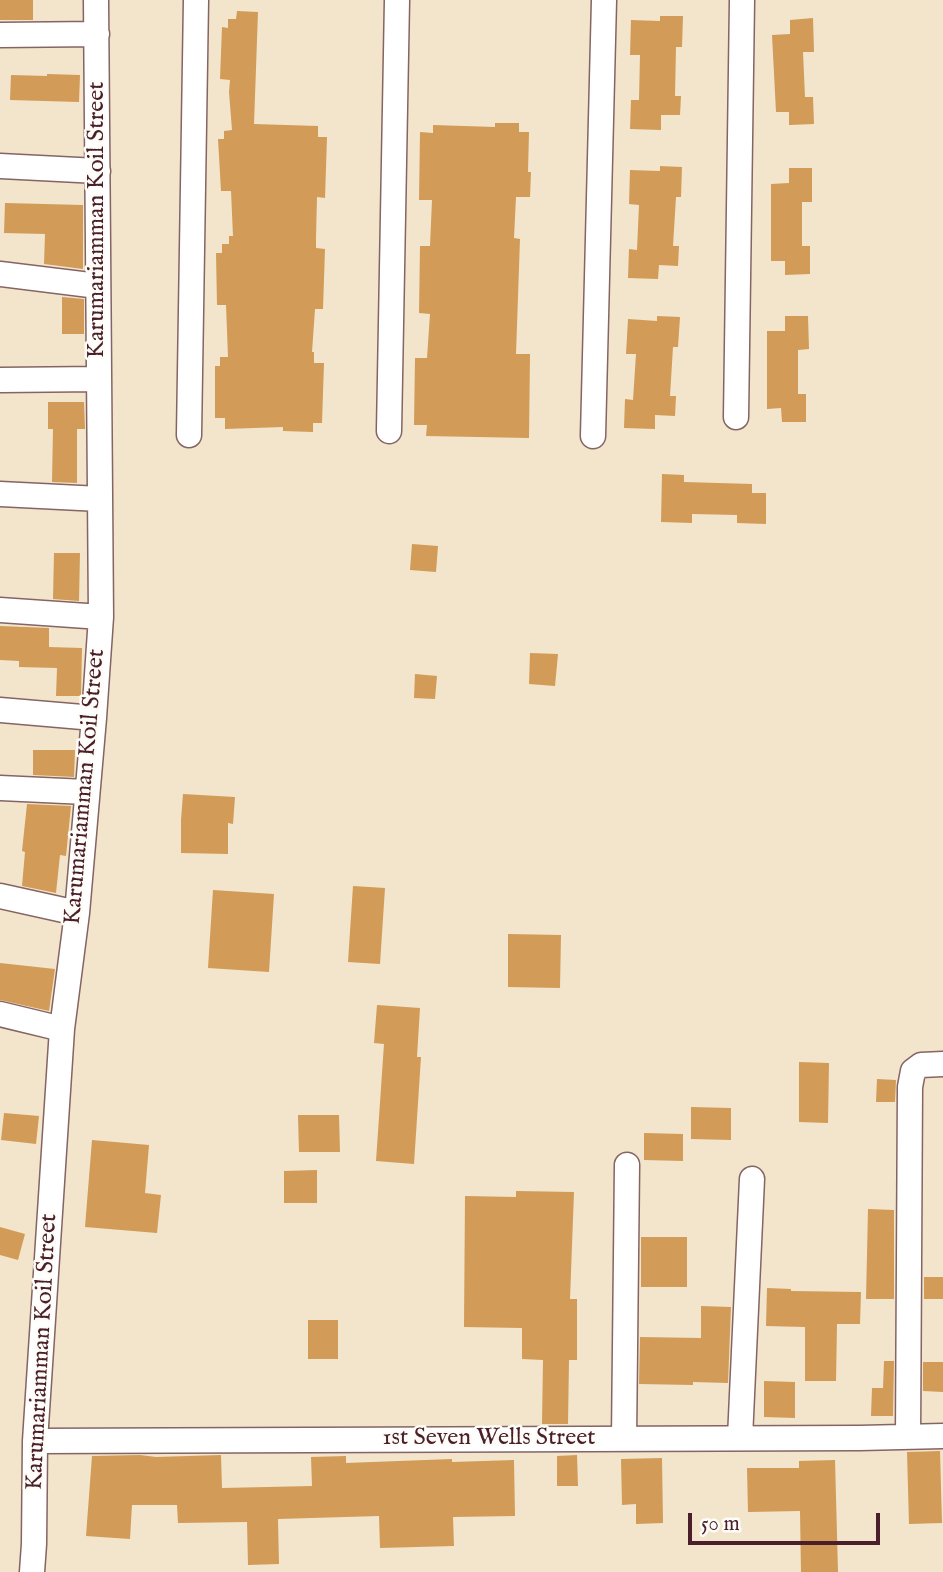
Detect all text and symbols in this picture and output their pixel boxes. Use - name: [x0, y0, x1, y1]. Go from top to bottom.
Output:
- street label: Karumariamman Koil Street: [84, 82, 112, 358]
- street label: Karumariamman Koil Street: [60, 648, 112, 926]
- street label: Karumariamman Koil Street: [21, 1213, 65, 1491]
- street label: 1st Seven Wells Street: [383, 1425, 595, 1453]
- scale bar: [691, 1498, 884, 1542]
- text: 50 m: [701, 1511, 740, 1538]

